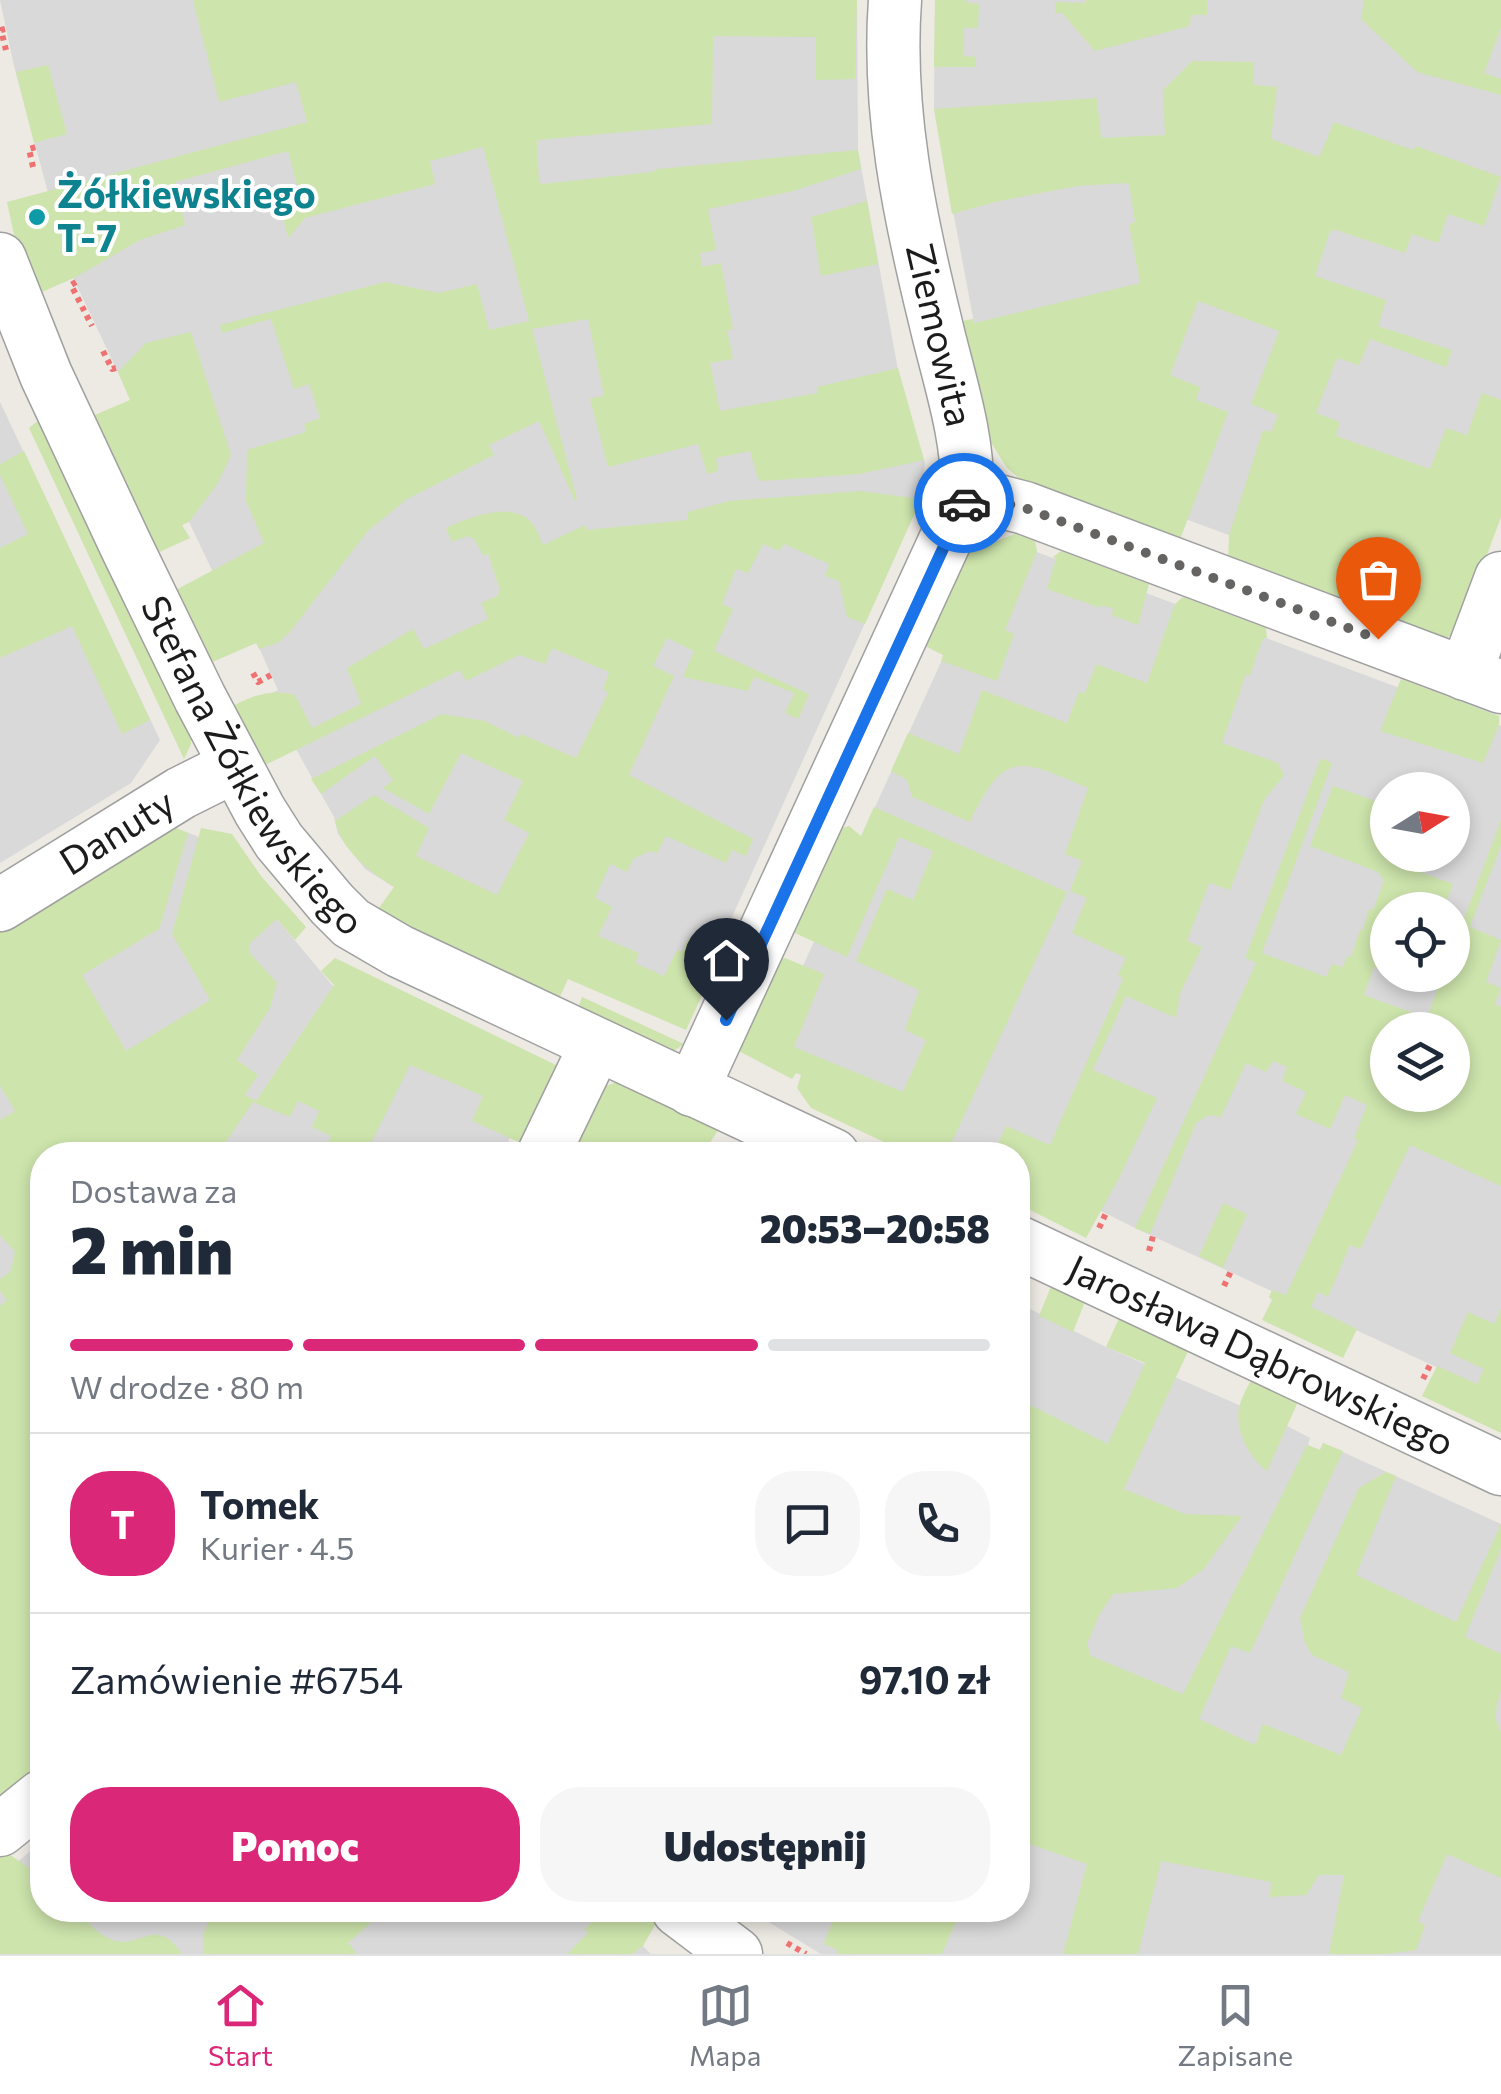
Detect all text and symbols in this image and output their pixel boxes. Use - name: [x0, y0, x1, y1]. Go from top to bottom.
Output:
- place label: Żółkiewskiego T-7: [57, 169, 316, 260]
- marker: Żółkiewskiego T-7: [26, 206, 48, 228]
- street label: Ziemowita: [898, 238, 985, 430]
- courier: [914, 453, 1014, 553]
- icon: car: [937, 476, 992, 531]
- pin: [1336, 537, 1421, 640]
- icon: bag: [1351, 552, 1406, 607]
- street label: Stefana Żółkiewskiego: [133, 588, 375, 944]
- north arrow: [1370, 772, 1470, 872]
- map controls: [1370, 772, 1470, 1112]
- street label: Danuty: [50, 777, 182, 883]
- button: locate: [1370, 892, 1470, 992]
- pin: [684, 918, 769, 1021]
- icon: home: [699, 933, 754, 988]
- button: layers: [1370, 1012, 1470, 1112]
- text: Dostawa za: [70, 1170, 237, 1210]
- text: 20:53–20:58: [760, 1204, 990, 1251]
- text: 2 min: [70, 1208, 233, 1287]
- street label: Jarosława Dąbrowskiego: [1061, 1243, 1462, 1465]
- text: W drodze · 80 m: [70, 1366, 304, 1406]
- button: chat: [755, 1471, 860, 1576]
- button: phone: [885, 1471, 990, 1576]
- text: Tomek: [200, 1480, 319, 1527]
- text: T: [110, 1500, 135, 1547]
- text: Kurier · 4.5: [200, 1527, 354, 1567]
- text: Zamówienie #6754: [70, 1655, 403, 1702]
- text: 97.10 zł: [859, 1655, 990, 1702]
- button: Pomoc: [70, 1787, 520, 1902]
- button: Udostępnij: [540, 1787, 990, 1902]
- tab: Start: [208, 1978, 273, 2072]
- tab: Mapa: [689, 1978, 761, 2072]
- tab: Zapisane: [1178, 1978, 1293, 2072]

